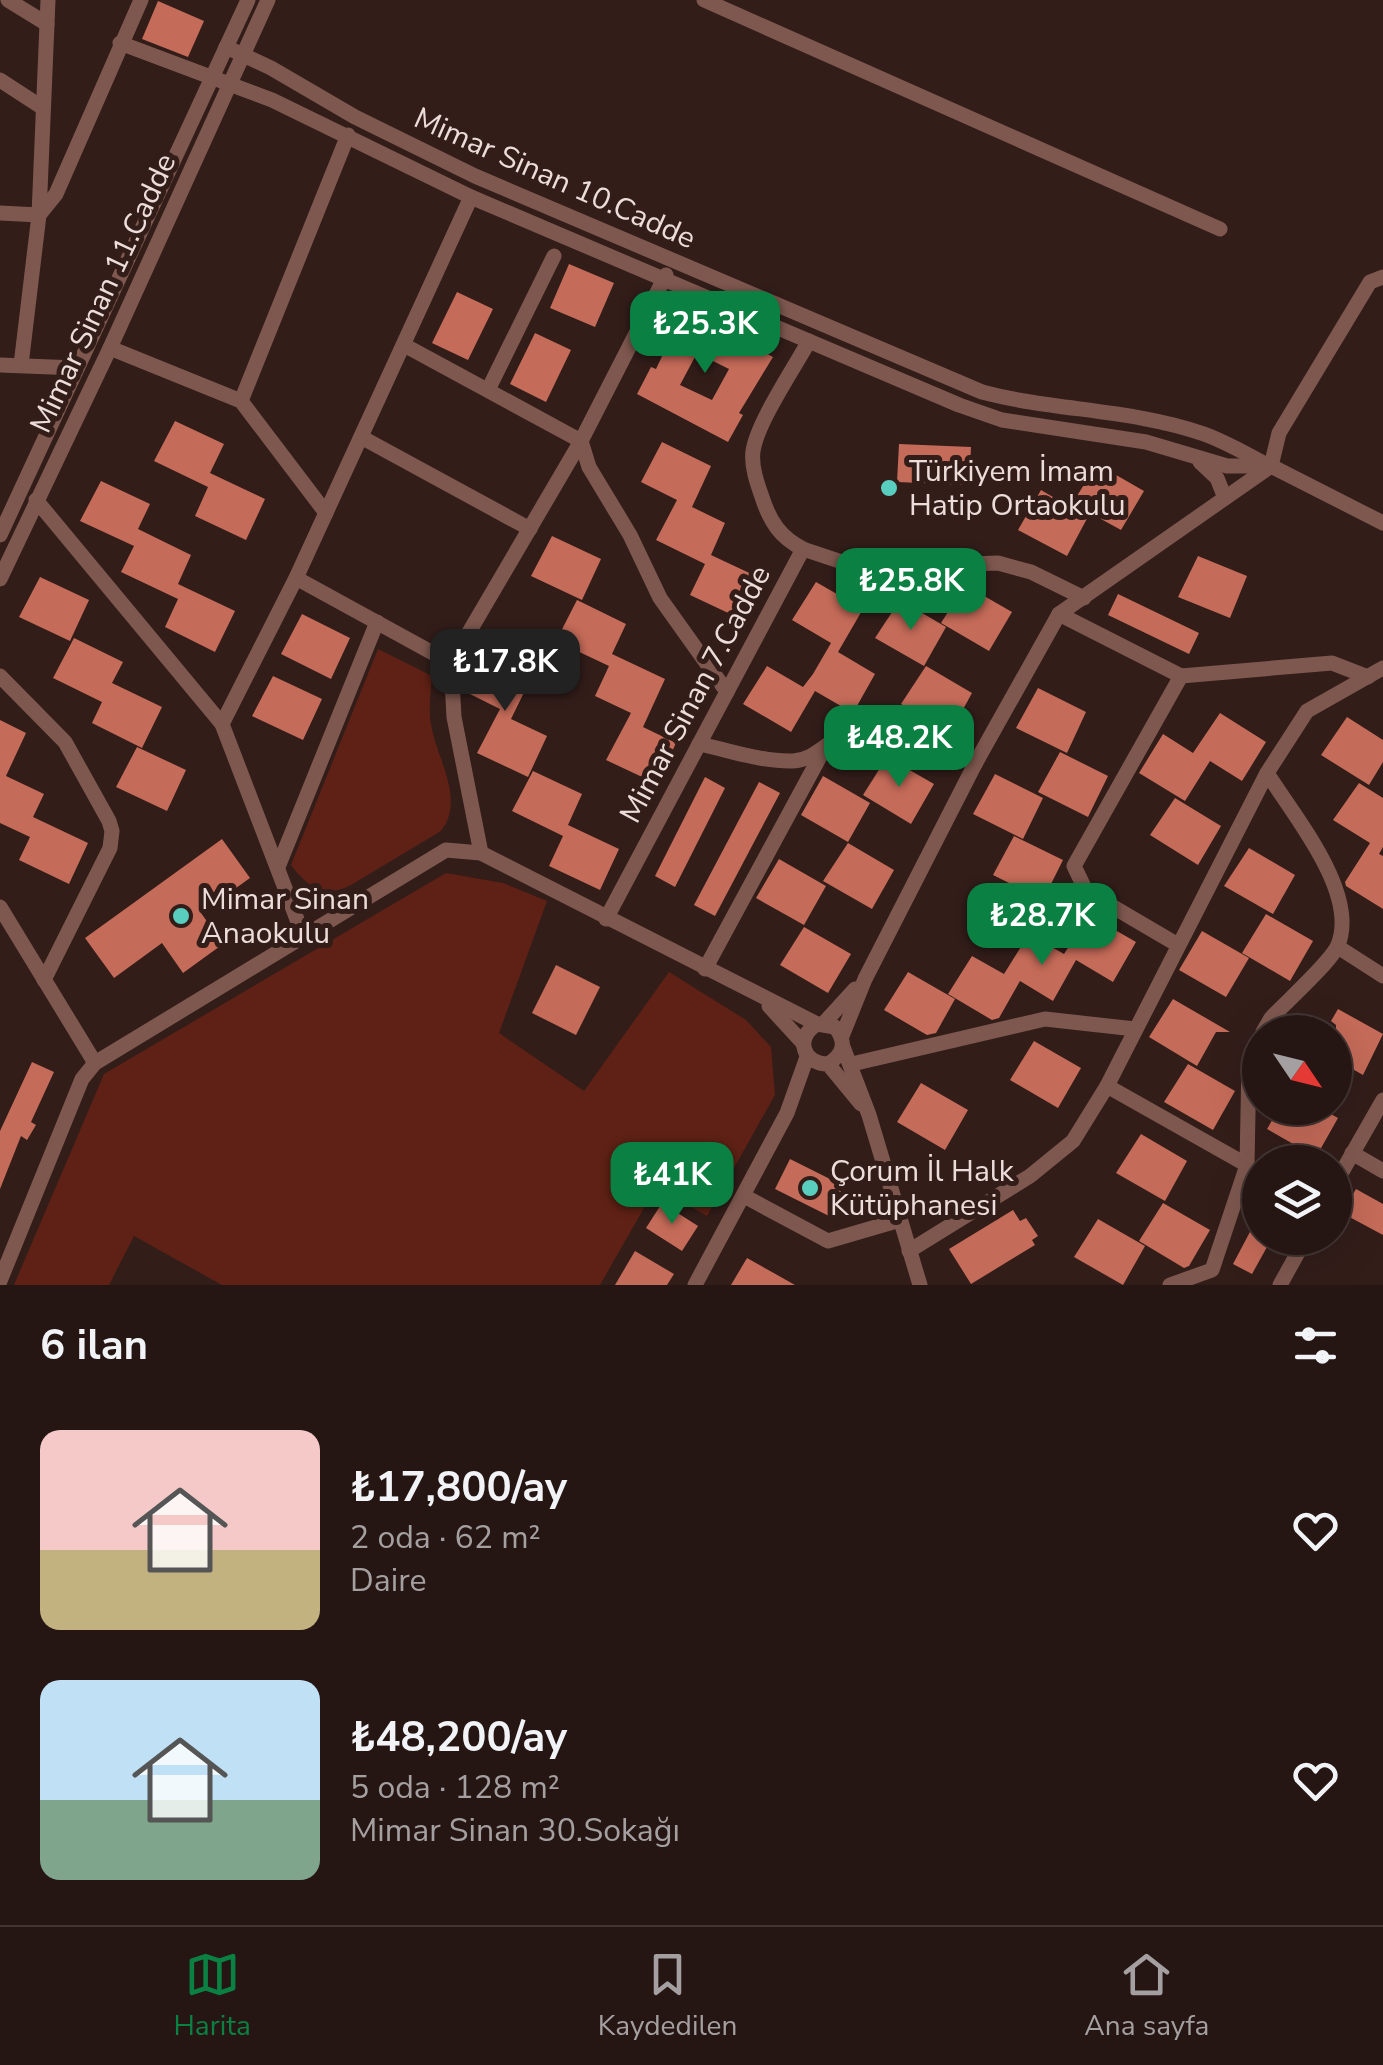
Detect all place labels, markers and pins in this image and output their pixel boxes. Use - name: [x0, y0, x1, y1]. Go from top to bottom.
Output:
- pin: ₺25.3K: [624, 291, 786, 376]
- place label: Türkiyem İmam Hatip Ortaokulu: [909, 451, 1126, 526]
- marker: Türkiyem İmam Hatip Ortaokulu: [878, 477, 900, 499]
- pin: ₺25.8K: [830, 548, 992, 633]
- pin: ₺17.8K: [424, 629, 586, 714]
- pin: ₺48.2K: [818, 705, 980, 790]
- place label: Mimar Sinan Anaokulu: [201, 879, 369, 954]
- pin: ₺28.7K: [961, 883, 1123, 968]
- marker: Mimar Sinan Anaokulu: [170, 905, 192, 927]
- pin: ₺41K: [613, 1142, 731, 1227]
- place label: Çorum İl Halk Kütüphanesi: [830, 1151, 1015, 1226]
- marker: Çorum İl Halk Kütüphanesi: [799, 1177, 821, 1199]

